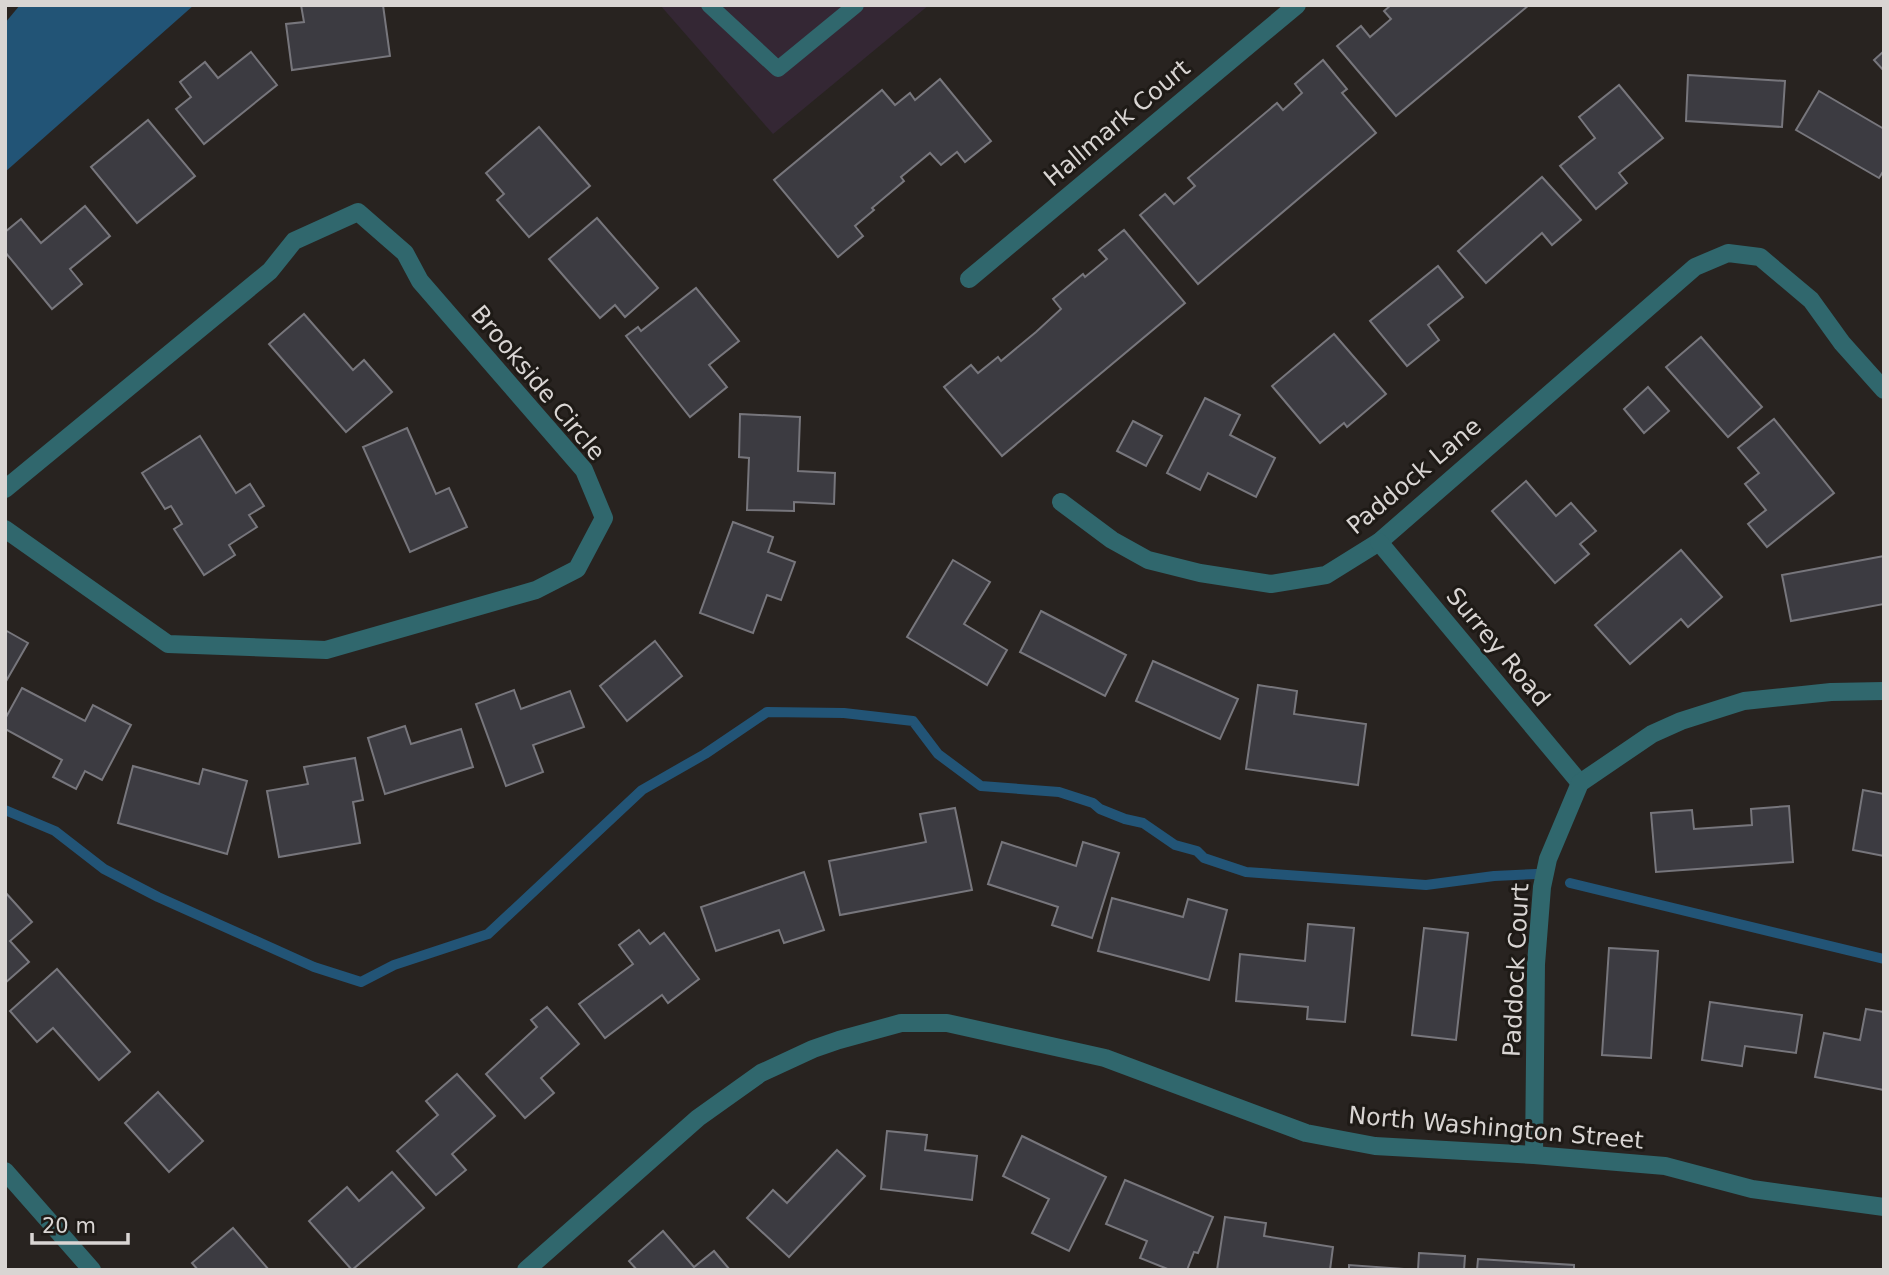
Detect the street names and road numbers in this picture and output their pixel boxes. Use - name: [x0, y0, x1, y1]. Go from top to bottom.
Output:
- street label: Hallmark Court: [1038, 54, 1196, 192]
- street label: Brookside Circle: [465, 300, 611, 466]
- street label: Paddock Lane: [1341, 412, 1487, 540]
- street label: Surrey Road: [1440, 582, 1556, 712]
- street label: Paddock Court: [1497, 882, 1535, 1058]
- street label: North Washington Street: [1347, 1101, 1645, 1155]

